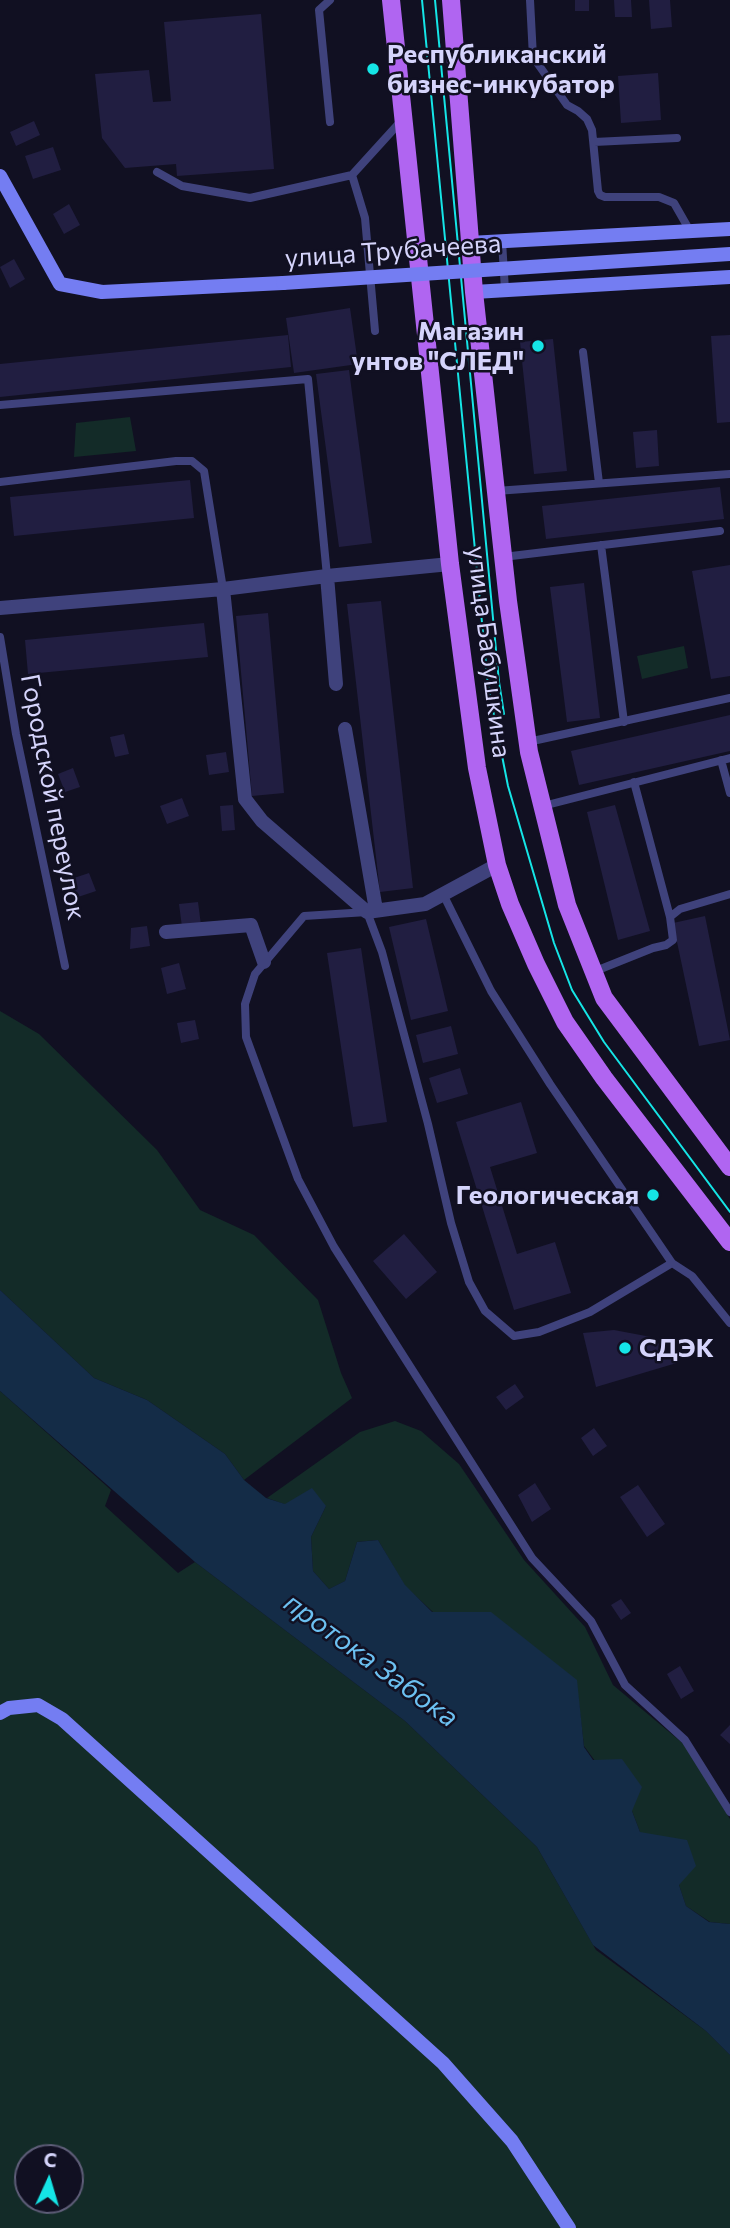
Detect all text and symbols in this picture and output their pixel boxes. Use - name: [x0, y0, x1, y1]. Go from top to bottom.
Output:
- place label: Республиканский бизнес-инкубатор: [387, 38, 615, 100]
- marker: Республиканский бизнес-инкубатор: [365, 61, 381, 77]
- street label: улица Трубачеева: [284, 228, 502, 274]
- place label: Магазин унтов "СЛЕД": [351, 315, 524, 376]
- marker: Магазин унтов "СЛЕД": [530, 338, 546, 354]
- street label: улица Бабушкина: [461, 544, 517, 760]
- street label: Городской переулок: [14, 671, 92, 923]
- place label: Геологическая: [456, 1179, 639, 1211]
- marker: Геологическая: [645, 1187, 661, 1203]
- place label: СДЭК: [639, 1332, 714, 1364]
- marker: СДЭК: [617, 1340, 633, 1356]
- water label: протока Забока: [277, 1586, 465, 1734]
- north arrow: [14, 2144, 84, 2214]
- text: С: [43, 2148, 58, 2171]

